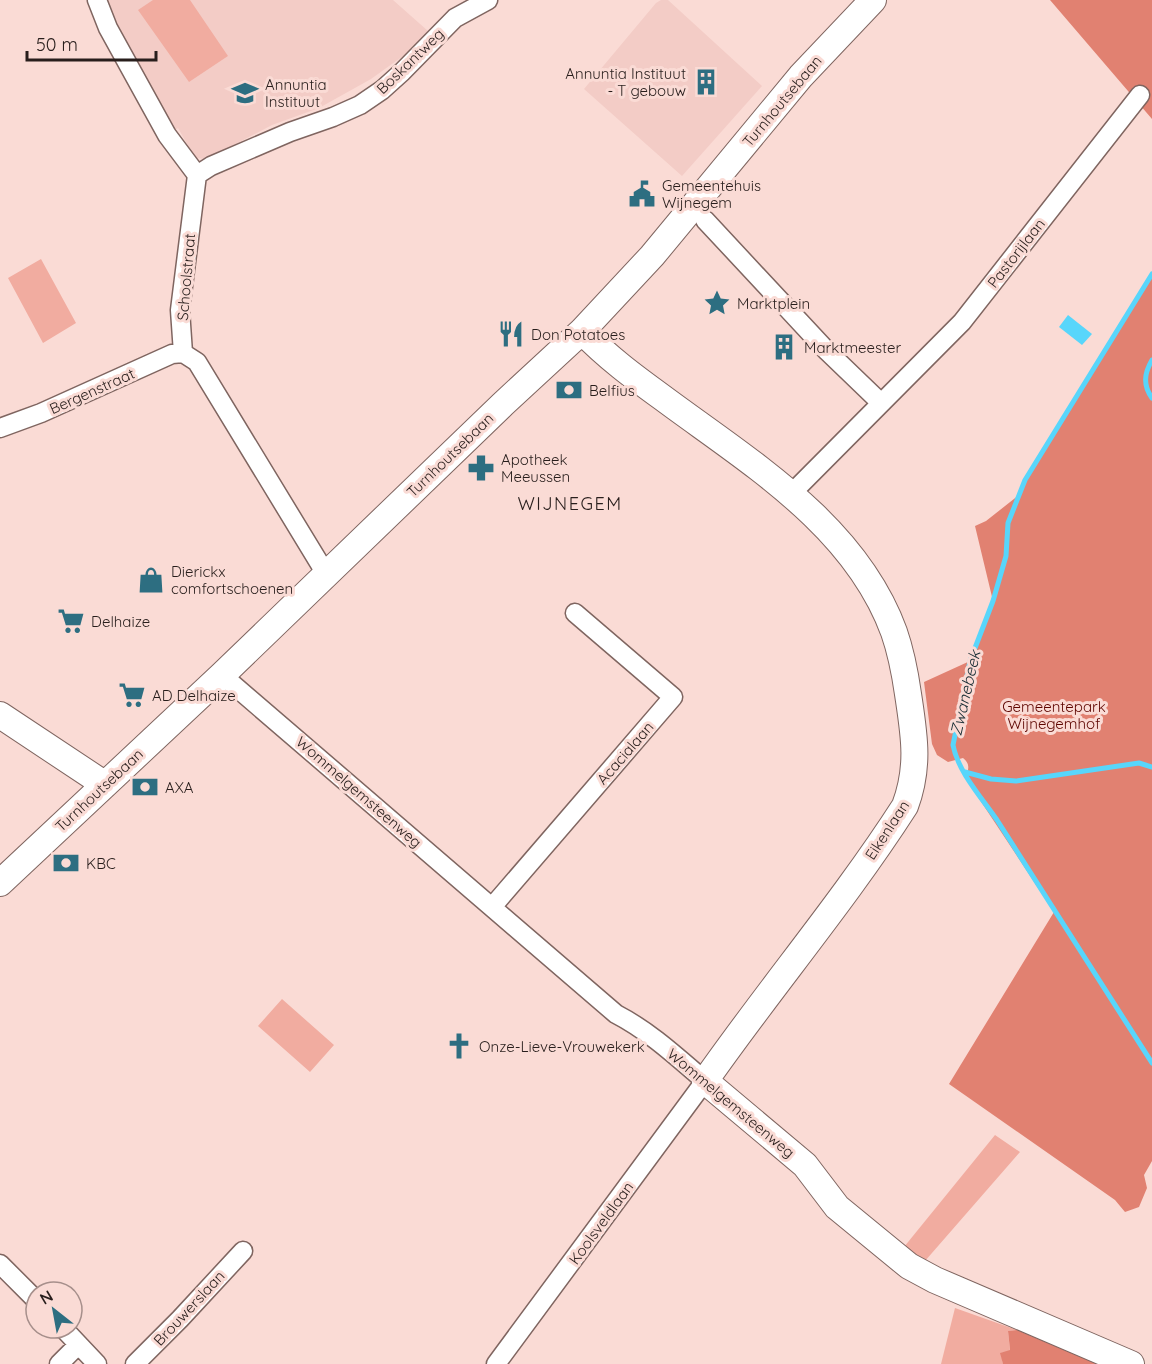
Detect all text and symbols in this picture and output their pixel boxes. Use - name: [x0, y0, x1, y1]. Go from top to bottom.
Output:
- scale bar: [27, 24, 156, 62]
- street label: Boskantweg: [372, 24, 448, 98]
- text: 50 m: [36, 33, 78, 56]
- street label: Turnhoutsebaan: [738, 51, 826, 151]
- place label: Annuntia Instituut - T gebouw: [565, 64, 686, 100]
- building icon: Annuntia Instituut - T gebouw: [691, 67, 721, 97]
- place label: Annuntia Instituut: [265, 75, 327, 111]
- school or university icon: Annuntia Instituut: [230, 78, 260, 108]
- place label: Gemeentehuis Wijnegem: [662, 176, 761, 212]
- public building icon: Gemeentehuis Wijnegem: [627, 179, 657, 209]
- street label: Pastorijlaan: [983, 215, 1049, 291]
- street label: Schoolstraat: [173, 233, 199, 321]
- place icon: Marktplein: [702, 288, 732, 318]
- place label: Marktplein: [737, 294, 810, 313]
- restaurant icon: Don Potatoes: [496, 319, 526, 349]
- place label: Don Potatoes: [531, 325, 625, 344]
- building icon: Marktmeester: [769, 332, 799, 362]
- place label: Marktmeester: [804, 338, 902, 357]
- street label: Bergenstraat: [47, 364, 137, 418]
- bank icon: Belfius: [554, 375, 584, 405]
- place label: Belfius: [589, 381, 635, 400]
- street label: Turnhoutsebaan: [403, 409, 497, 501]
- place label: Apotheek Meeussen: [501, 450, 570, 486]
- pharmacy icon: Apotheek Meeussen: [466, 453, 496, 483]
- district label: WIJNEGEM: [517, 492, 623, 515]
- place label: Dierickx comfortschoenen: [171, 562, 293, 598]
- shop icon: Dierickx comfortschoenen: [136, 565, 166, 595]
- supermarket icon: Delhaize: [56, 606, 86, 636]
- place label: Delhaize: [91, 612, 150, 631]
- water label: Zwanebeek: [946, 647, 985, 738]
- supermarket icon: AD Delhaize: [117, 680, 147, 710]
- place label: AD Delhaize: [152, 686, 236, 705]
- park label: Gemeentepark Wijnegemhof: [1002, 697, 1106, 733]
- street label: Acacialaan: [593, 718, 657, 788]
- street label: Wommelgemsteenweg: [292, 732, 426, 852]
- street label: Turnhoutsebaan: [51, 744, 147, 836]
- bank icon: AXA: [130, 772, 160, 802]
- place label: AXA: [165, 778, 194, 797]
- street label: Eikenlaan: [861, 797, 913, 863]
- bank icon: KBC: [51, 848, 81, 878]
- place label: KBC: [86, 854, 116, 873]
- church icon: Onze-Lieve-Vrouwekerk: [444, 1031, 474, 1061]
- place label: Onze-Lieve-Vrouwekerk: [479, 1037, 645, 1056]
- street label: Wommelgemsteenweg: [663, 1044, 799, 1162]
- street label: Koolsveldlaan: [565, 1178, 637, 1268]
- street label: Brouwerslaan: [149, 1266, 229, 1350]
- north arrow: [24, 1280, 84, 1340]
- text: N: [36, 1286, 56, 1309]

